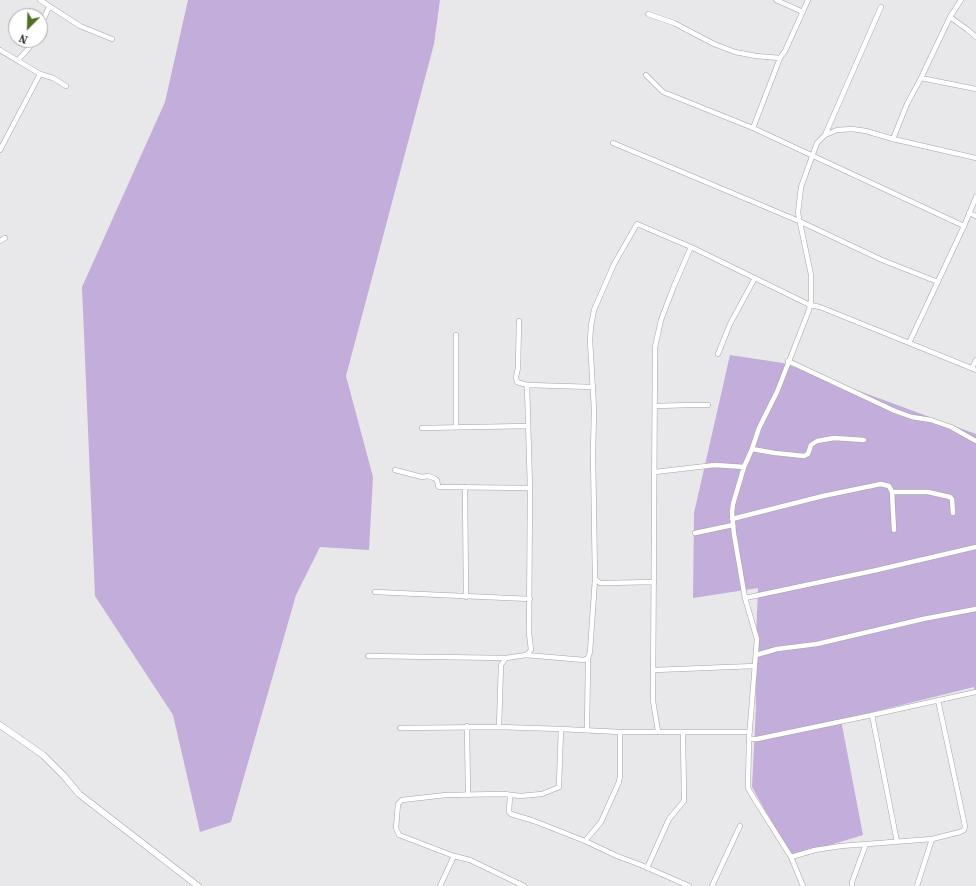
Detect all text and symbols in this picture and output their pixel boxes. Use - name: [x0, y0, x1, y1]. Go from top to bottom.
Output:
- north arrow: [8, 8, 48, 48]
- text: N: [17, 30, 30, 47]

